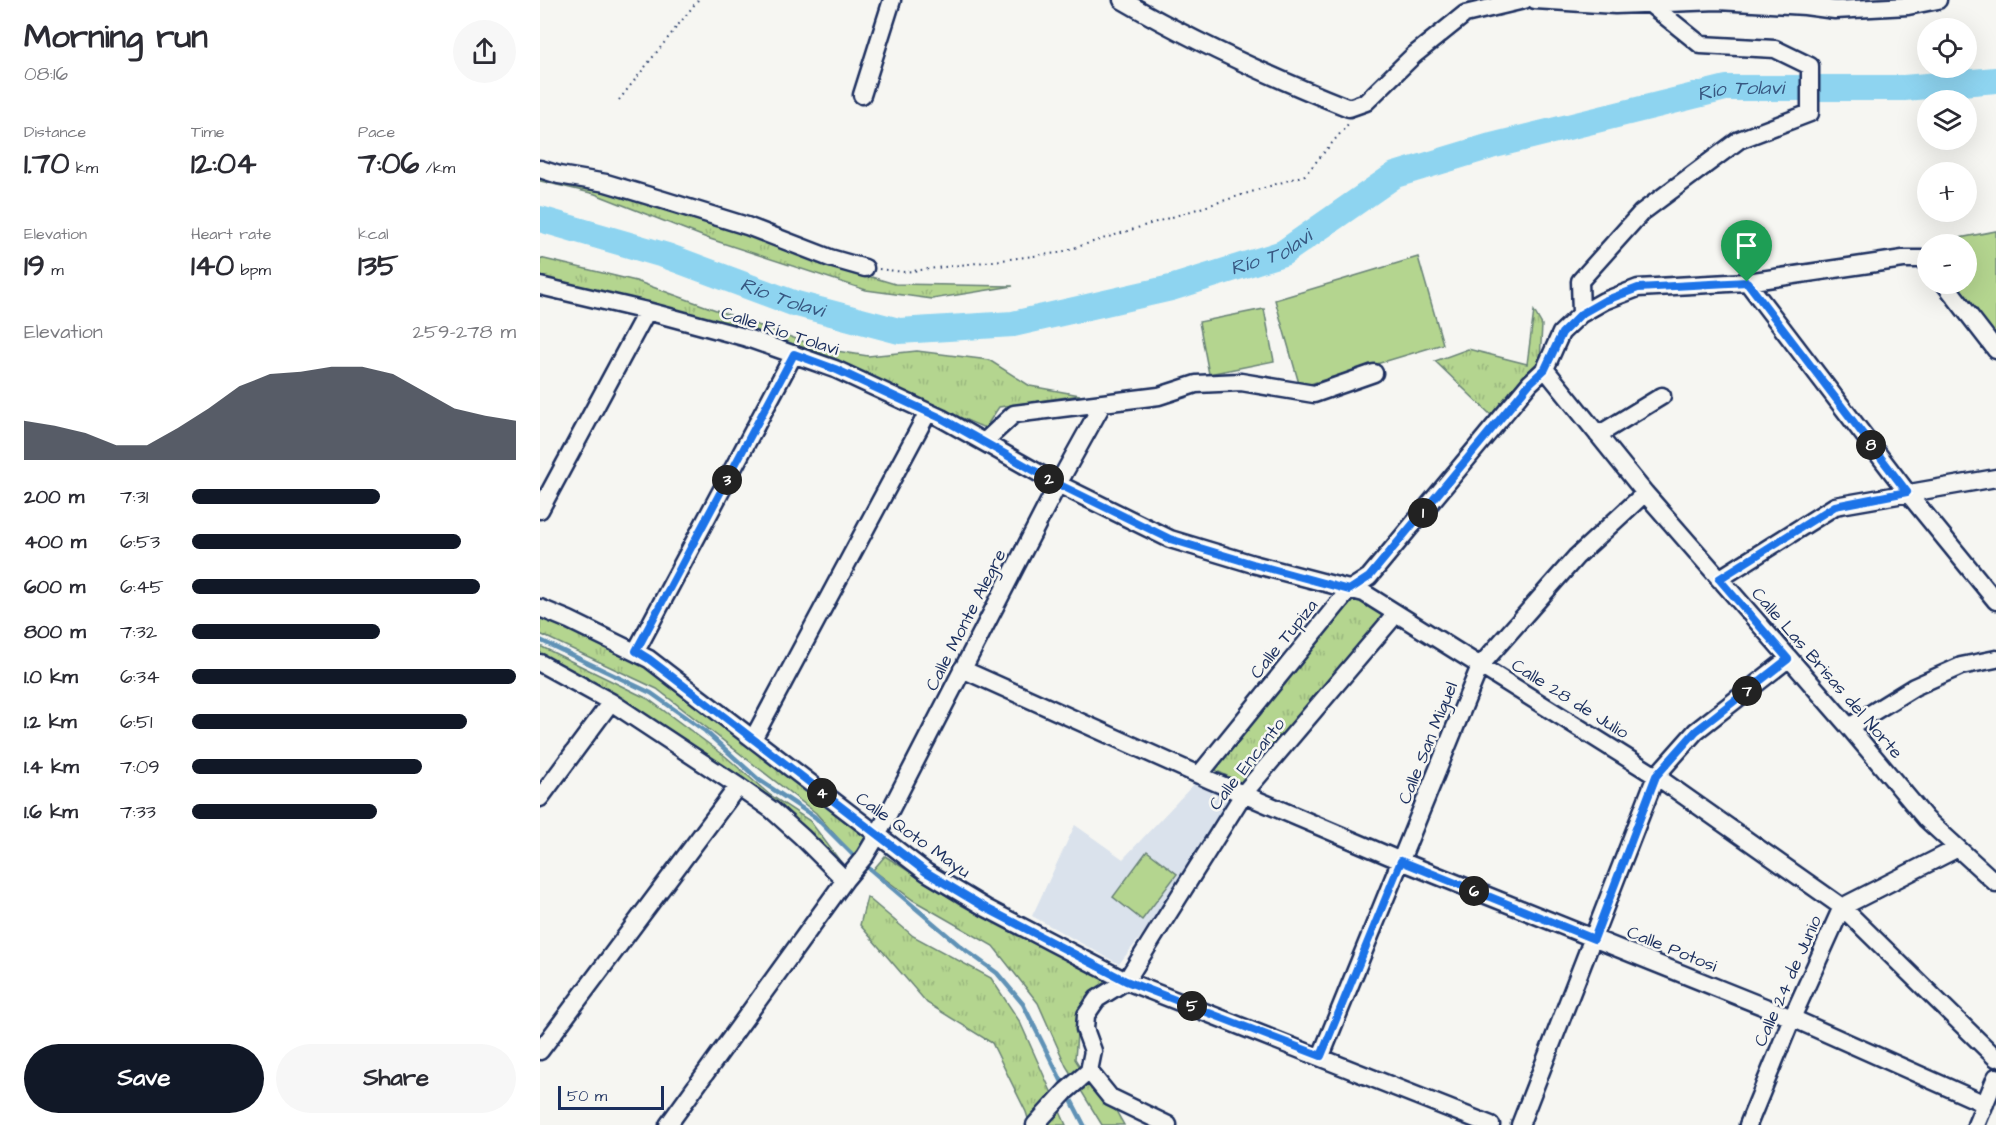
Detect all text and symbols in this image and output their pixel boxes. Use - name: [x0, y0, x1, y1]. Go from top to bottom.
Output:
- text: Morning run: [24, 14, 208, 60]
- map controls: [1917, 18, 1977, 294]
- button: locate: [1917, 18, 1977, 78]
- button: share: [453, 20, 516, 83]
- text: 08:16: [24, 60, 68, 88]
- water label: Río Tolavi: [1694, 74, 1787, 109]
- button: layers: [1917, 90, 1977, 150]
- text: Distance: [24, 121, 86, 143]
- text: Time: [191, 121, 225, 143]
- text: Pace: [358, 121, 395, 143]
- text: 1.70: [24, 143, 69, 185]
- text: 12:04: [191, 143, 256, 185]
- text: 7:06: [358, 143, 419, 185]
- text: km: [69, 157, 98, 179]
- text: /km: [419, 157, 455, 179]
- button: +: [1917, 162, 1977, 222]
- pin: [1721, 220, 1772, 282]
- water label: Río Tolavi: [1227, 221, 1320, 283]
- text: Elevation: [24, 223, 87, 245]
- text: Heart rate: [191, 223, 271, 245]
- text: kcal: [358, 223, 389, 245]
- icon: arrive: [1730, 229, 1763, 262]
- button: −: [1917, 234, 1977, 294]
- text: 19: [24, 245, 45, 287]
- text: 140: [191, 245, 234, 287]
- text: 135: [358, 245, 398, 287]
- text: m: [45, 259, 64, 281]
- text: bpm: [234, 259, 271, 281]
- water label: Río Tolavi: [736, 271, 830, 325]
- street label: Calle Río Tolavi: [718, 300, 843, 362]
- text: Elevation: [24, 318, 103, 346]
- text: 259–278 m: [413, 318, 516, 346]
- pin: 8: [1856, 430, 1886, 460]
- text: 8: [1866, 434, 1876, 456]
- pin: 2: [1034, 464, 1064, 494]
- pin: 3: [712, 465, 742, 495]
- text: 2: [1044, 468, 1054, 490]
- text: 3: [723, 469, 731, 491]
- text: 200 m: [24, 483, 84, 511]
- text: 7:31: [120, 483, 148, 511]
- pin: 1: [1408, 498, 1438, 528]
- text: 1: [1422, 502, 1424, 524]
- text: 400 m: [24, 528, 86, 556]
- text: 6:53: [120, 528, 160, 556]
- street label: Calle Monte Alegre: [919, 545, 1014, 696]
- text: 600 m: [24, 573, 85, 601]
- text: 6:45: [120, 573, 164, 601]
- street label: Calle Las Brisas del Norte: [1746, 582, 1909, 764]
- street label: Calle Tupiza: [1244, 594, 1324, 684]
- text: 800 m: [24, 618, 86, 646]
- text: 7:32: [120, 618, 157, 646]
- street label: Calle 28 de Julio: [1506, 653, 1634, 745]
- text: 1.0 km: [24, 663, 78, 691]
- text: 6:34: [120, 663, 160, 691]
- pin: 7: [1732, 676, 1762, 706]
- street label: Calle San Miguel: [1392, 678, 1465, 808]
- text: 7: [1742, 680, 1752, 702]
- text: 1.2 km: [24, 708, 77, 736]
- text: 6:51: [120, 708, 153, 736]
- street label: Calle Encanto: [1203, 713, 1291, 815]
- text: 1.4 km: [24, 753, 79, 781]
- text: 7:09: [120, 753, 160, 781]
- pin: 4: [807, 778, 837, 808]
- text: 4: [817, 782, 827, 804]
- street label: Calle Qoto Mayu: [850, 786, 976, 885]
- text: 1.6 km: [24, 798, 78, 826]
- text: 7:33: [120, 798, 156, 826]
- pin: 6: [1459, 876, 1489, 906]
- text: 6: [1469, 880, 1479, 902]
- street label: Calle 24 de Junio: [1748, 912, 1828, 1050]
- street label: Calle Potosi: [1623, 920, 1721, 979]
- pin: 5: [1177, 991, 1207, 1021]
- text: 5: [1186, 995, 1198, 1017]
- button: Save: [24, 1044, 264, 1113]
- button: Share: [276, 1044, 516, 1113]
- scale bar: [558, 1083, 664, 1110]
- text: 50 m: [567, 1085, 607, 1107]

